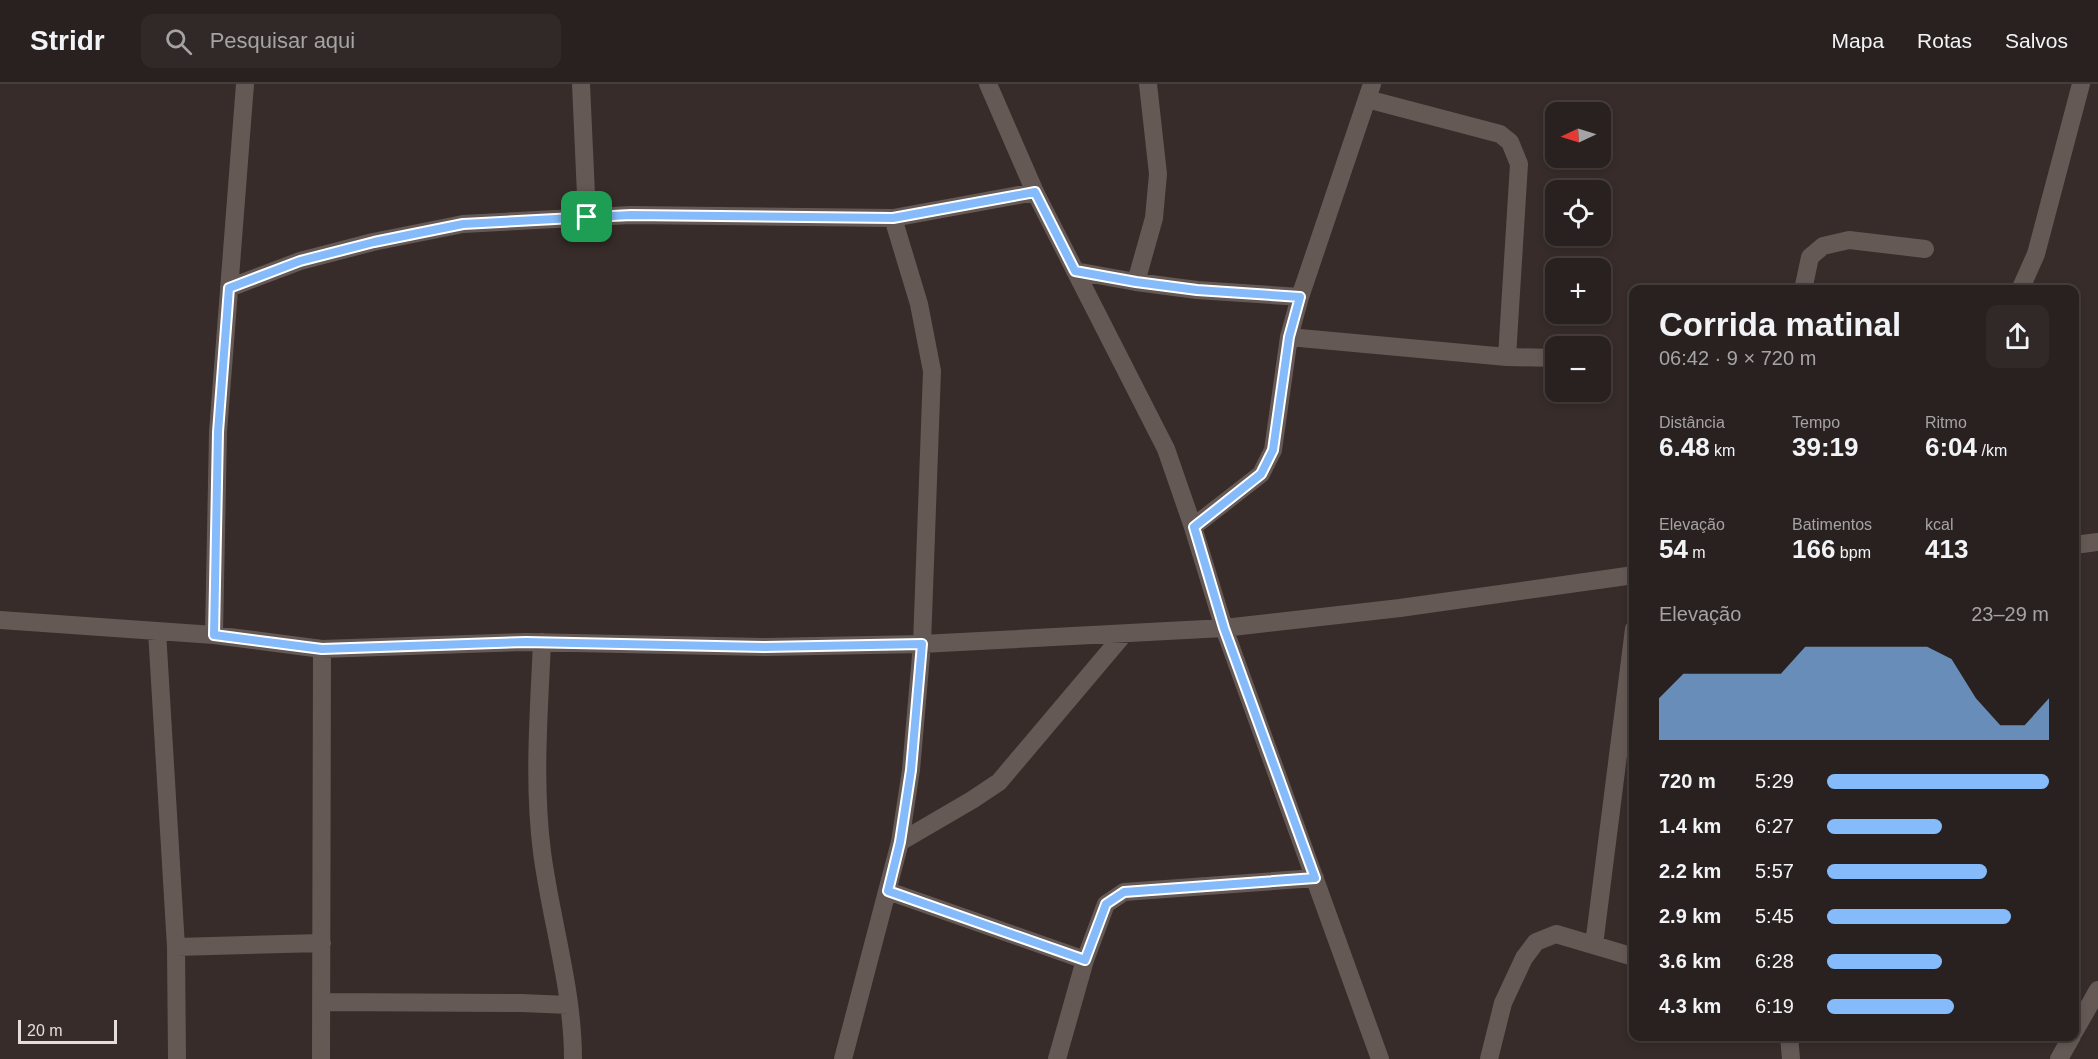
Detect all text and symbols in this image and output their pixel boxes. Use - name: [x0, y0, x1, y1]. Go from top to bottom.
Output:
- search box: [141, 14, 561, 68]
- text: Stridr: [30, 25, 105, 56]
- icon: search: [162, 25, 195, 58]
- text: Pesquisar aqui: [210, 28, 355, 53]
- text: Mapa: [1832, 29, 1884, 52]
- text: Rotas: [1917, 29, 1972, 52]
- text: Salvos: [2005, 29, 2068, 52]
- north arrow: [1545, 102, 1611, 168]
- map controls: [1545, 102, 1611, 402]
- button: locate: [1545, 180, 1611, 246]
- pin: [561, 191, 612, 242]
- icon: arrive: [570, 200, 603, 233]
- button: +: [1545, 258, 1611, 324]
- button: share: [1986, 305, 2049, 368]
- text: Corrida matinal: [1659, 306, 1901, 343]
- button: −: [1545, 336, 1611, 402]
- text: 06:42 · 9 × 720 m: [1659, 347, 1816, 369]
- text: Distância: [1659, 414, 1725, 431]
- text: Tempo: [1792, 414, 1840, 431]
- text: Ritmo: [1925, 414, 1967, 431]
- text: 6.48: [1659, 432, 1710, 462]
- text: 39:19: [1792, 432, 1859, 462]
- text: 6:04: [1925, 432, 1977, 462]
- text: km: [1710, 442, 1735, 459]
- text: /km: [1977, 442, 2007, 459]
- text: Elevação: [1659, 516, 1725, 533]
- text: Batimentos: [1792, 516, 1872, 533]
- text: kcal: [1925, 516, 1953, 533]
- text: 54: [1659, 534, 1688, 564]
- text: 166: [1792, 534, 1835, 564]
- text: 413: [1925, 534, 1968, 564]
- text: m: [1688, 544, 1706, 561]
- text: bpm: [1835, 544, 1871, 561]
- text: Elevação: [1659, 603, 1741, 625]
- text: 23–29 m: [1971, 603, 2049, 625]
- text: 720 m: [1659, 770, 1716, 792]
- text: 5:29: [1755, 770, 1794, 792]
- text: 1.4 km: [1659, 815, 1721, 837]
- text: 6:27: [1755, 815, 1794, 837]
- text: 2.2 km: [1659, 860, 1721, 882]
- text: 5:57: [1755, 860, 1794, 882]
- text: 2.9 km: [1659, 905, 1721, 927]
- text: 5:45: [1755, 905, 1794, 927]
- text: 3.6 km: [1659, 950, 1721, 972]
- text: 6:28: [1755, 950, 1794, 972]
- text: 4.3 km: [1659, 995, 1721, 1017]
- text: 6:19: [1755, 995, 1794, 1017]
- scale bar: [18, 1017, 117, 1044]
- text: 20 m: [27, 1022, 63, 1039]

